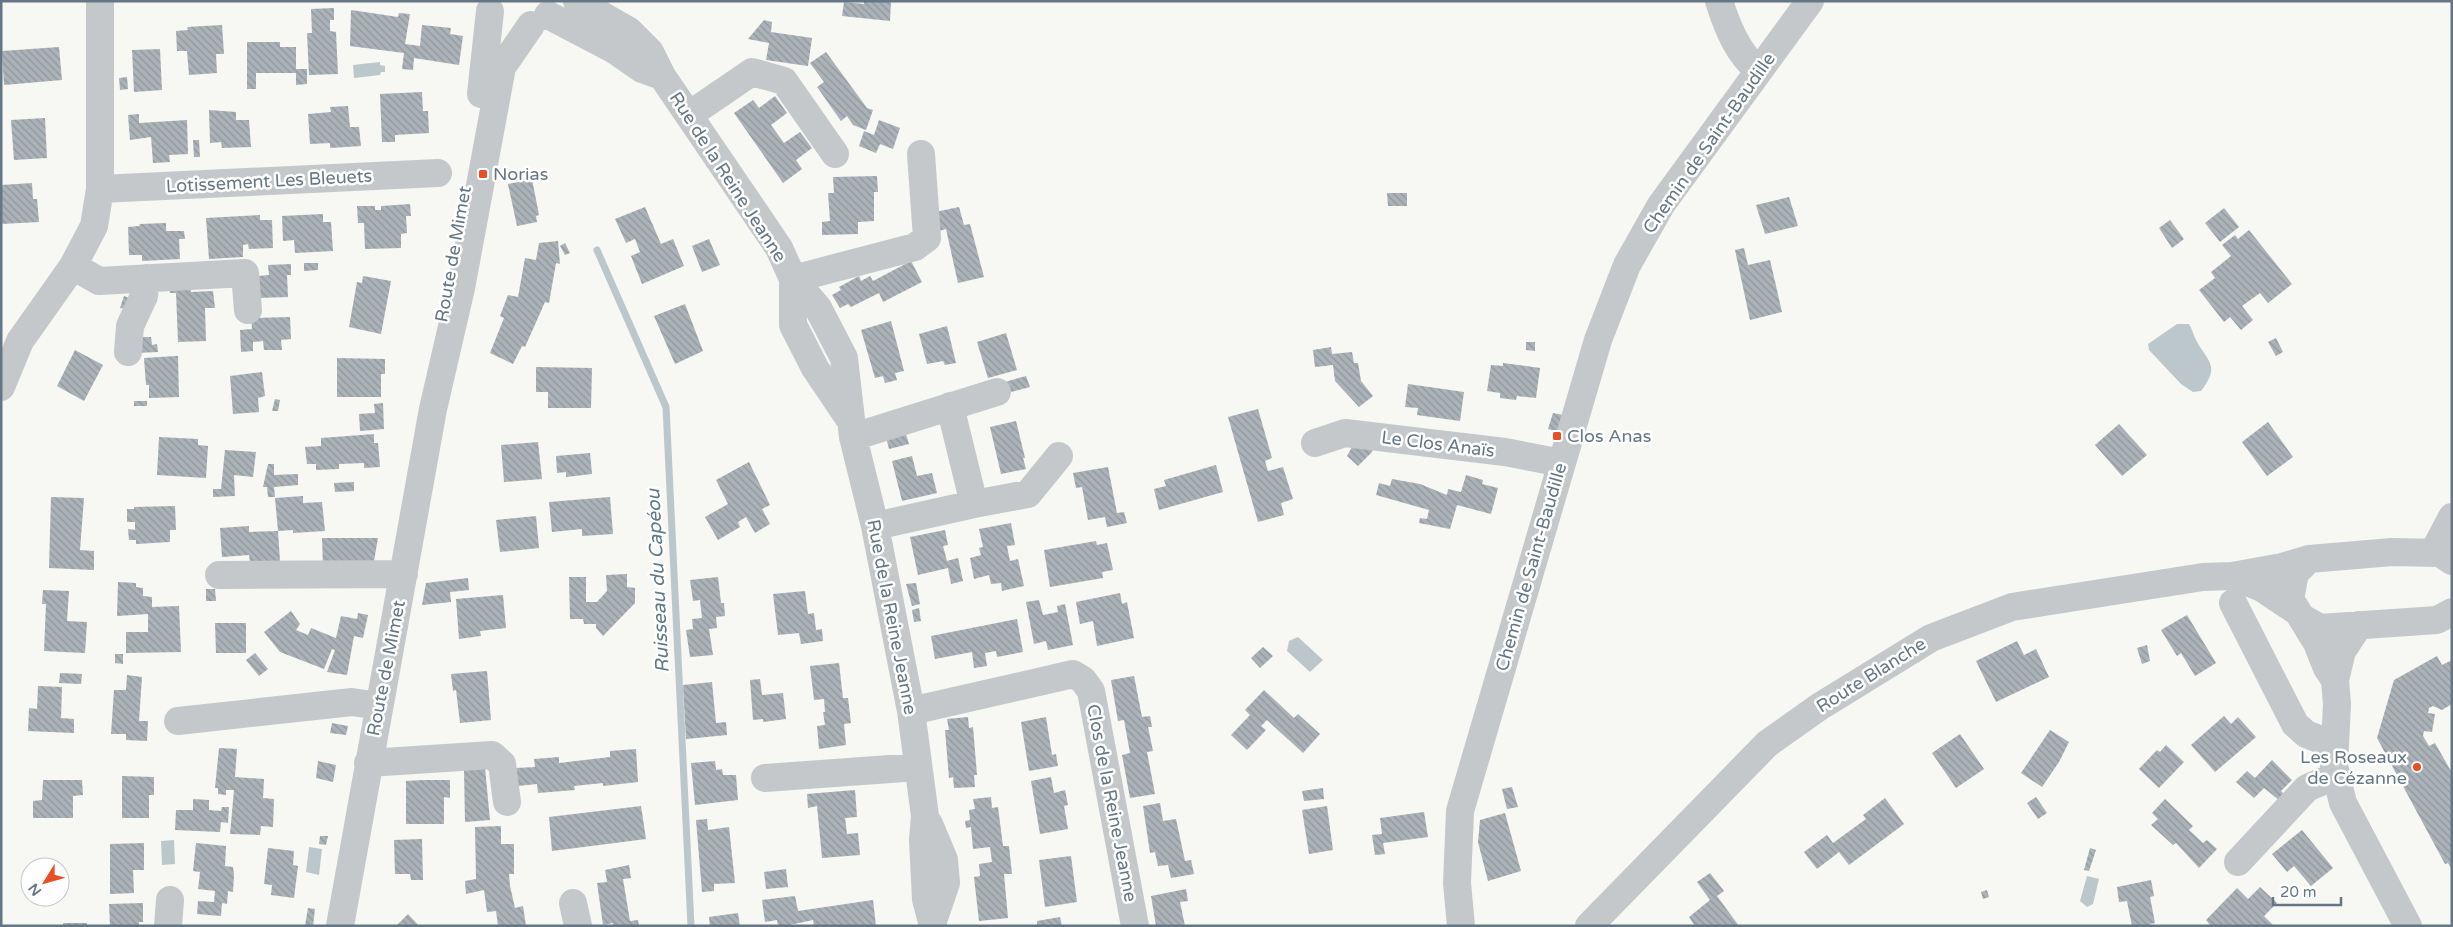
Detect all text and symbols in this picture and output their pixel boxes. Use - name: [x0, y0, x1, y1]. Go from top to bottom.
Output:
- street label: Chemin de Saint-Baudille: [1638, 48, 1780, 238]
- street label: Rue de la Reine Jeanne: [665, 88, 791, 266]
- place label: Norias: [493, 163, 548, 185]
- street label: Lotissement Les Bleuets: [165, 165, 373, 197]
- marker: Norias: [477, 168, 489, 180]
- street label: Route de Mimet: [430, 184, 476, 324]
- place label: Clos Anas: [1567, 425, 1651, 447]
- street label: Le Clos Anaïs: [1380, 426, 1496, 462]
- marker: Clos Anas: [1551, 430, 1563, 442]
- street label: Chemin de Saint-Baudille: [1491, 460, 1571, 674]
- water label: Ruisseau du Capéou: [642, 487, 674, 674]
- street label: Rue de la Reine Jeanne: [862, 518, 922, 716]
- street label: Route de Mimet: [362, 598, 410, 738]
- street label: Route Blanche: [1812, 633, 1930, 717]
- street label: Clos de la Reine Jeanne: [1082, 702, 1142, 904]
- place label: Les Roseaux de Cézanne: [2300, 746, 2407, 789]
- marker: Les Roseaux de Cézanne: [2411, 761, 2423, 773]
- north arrow: [20, 857, 70, 907]
- scale bar: [2273, 874, 2340, 906]
- text: N: [25, 880, 45, 899]
- text: 20 m: [2280, 883, 2317, 901]

